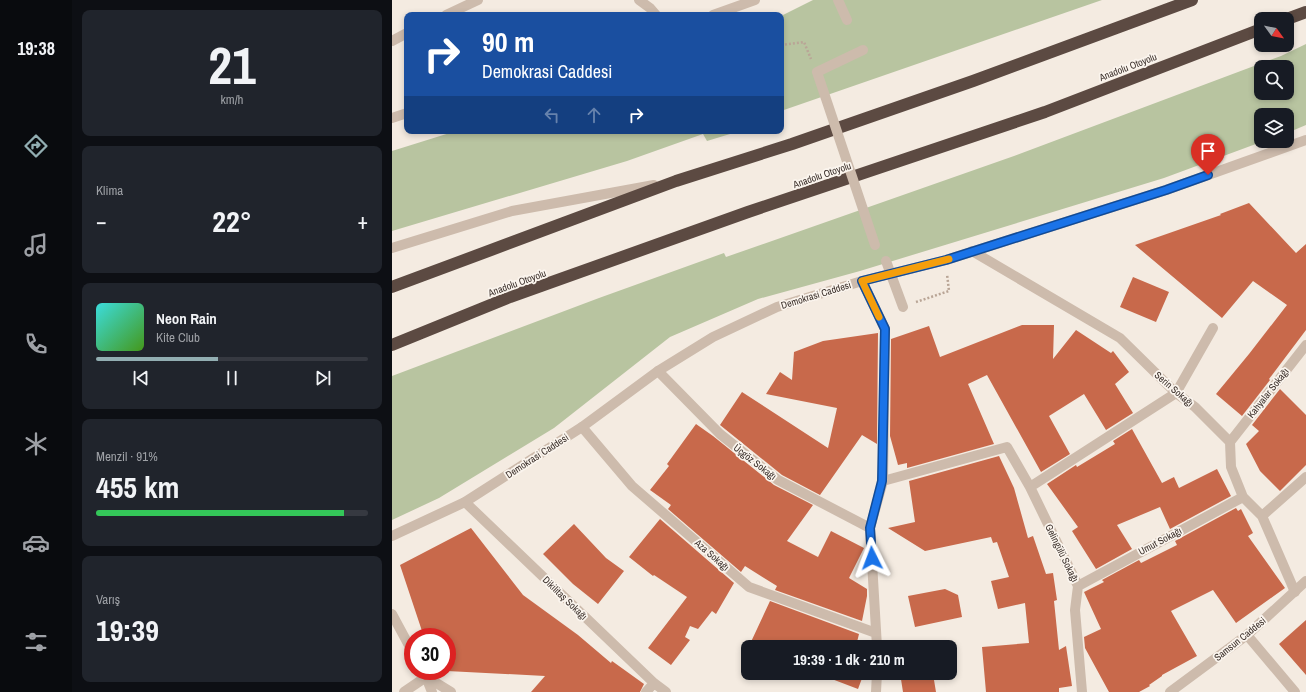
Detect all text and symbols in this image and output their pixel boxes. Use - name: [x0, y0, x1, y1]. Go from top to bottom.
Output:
- north arrow: [1254, 12, 1294, 52]
- map controls: [1254, 12, 1294, 148]
- text: 90 m: [482, 23, 534, 61]
- icon: right: [416, 28, 468, 80]
- text: 21: [208, 30, 256, 100]
- text: 19:38: [17, 36, 55, 61]
- street label: Anadolu Otoyolu: [1096, 50, 1159, 84]
- text: Demokrasi Caddesi: [482, 59, 612, 84]
- button: search: [1254, 60, 1294, 100]
- text: km/h: [220, 91, 244, 108]
- icon: left: [541, 104, 563, 126]
- icon: ahead: [583, 104, 605, 126]
- icon: right: [625, 104, 647, 126]
- button: layers: [1254, 108, 1294, 148]
- icon: directions: [22, 132, 50, 160]
- pin: [1191, 134, 1225, 175]
- icon: arrive: [1197, 140, 1219, 162]
- street label: Anadolu Otoyolu: [790, 159, 853, 191]
- text: Klima: [96, 182, 123, 199]
- text: 22°: [212, 201, 252, 241]
- text: −: [96, 206, 107, 236]
- text: +: [357, 206, 368, 236]
- icon: music: [22, 231, 50, 259]
- street label: Anadolu Otoyolu: [485, 267, 548, 300]
- street label: Demokrasi Caddesi: [779, 278, 853, 312]
- text: Neon Rain: [156, 308, 217, 329]
- text: Kite Club: [156, 329, 200, 346]
- icon: phone: [22, 330, 50, 358]
- street label: Kahyalar Sokağı: [1244, 365, 1292, 421]
- icon: previous: [130, 367, 152, 389]
- icon: pause: [221, 367, 243, 389]
- icon: next: [312, 367, 334, 389]
- street label: Serin Sokağı: [1152, 369, 1196, 409]
- icon: climate: [22, 430, 50, 458]
- street label: Demokrasi Caddesi: [503, 431, 571, 481]
- street label: Üçgöz Sokağı: [731, 441, 779, 483]
- text: Menzil · 91%: [96, 448, 158, 465]
- text: 455 km: [96, 467, 179, 507]
- street label: Gelingülü Sokağı: [1042, 522, 1082, 584]
- street label: Umut Sokağı: [1136, 524, 1184, 558]
- icon: car: [22, 529, 50, 557]
- street label: Aza Sokağı: [691, 536, 732, 574]
- position arrow: [851, 537, 893, 579]
- street label: Dikilitaş Sokağı: [540, 573, 590, 623]
- text: Varış: [96, 591, 120, 608]
- text: 19:39: [96, 610, 159, 650]
- street label: Samsun Caddesi: [1211, 614, 1269, 664]
- icon: filters: [22, 628, 50, 656]
- speed limit sign: 30: [404, 628, 456, 680]
- text: 19:39 · 1 dk · 210 m: [793, 649, 905, 670]

